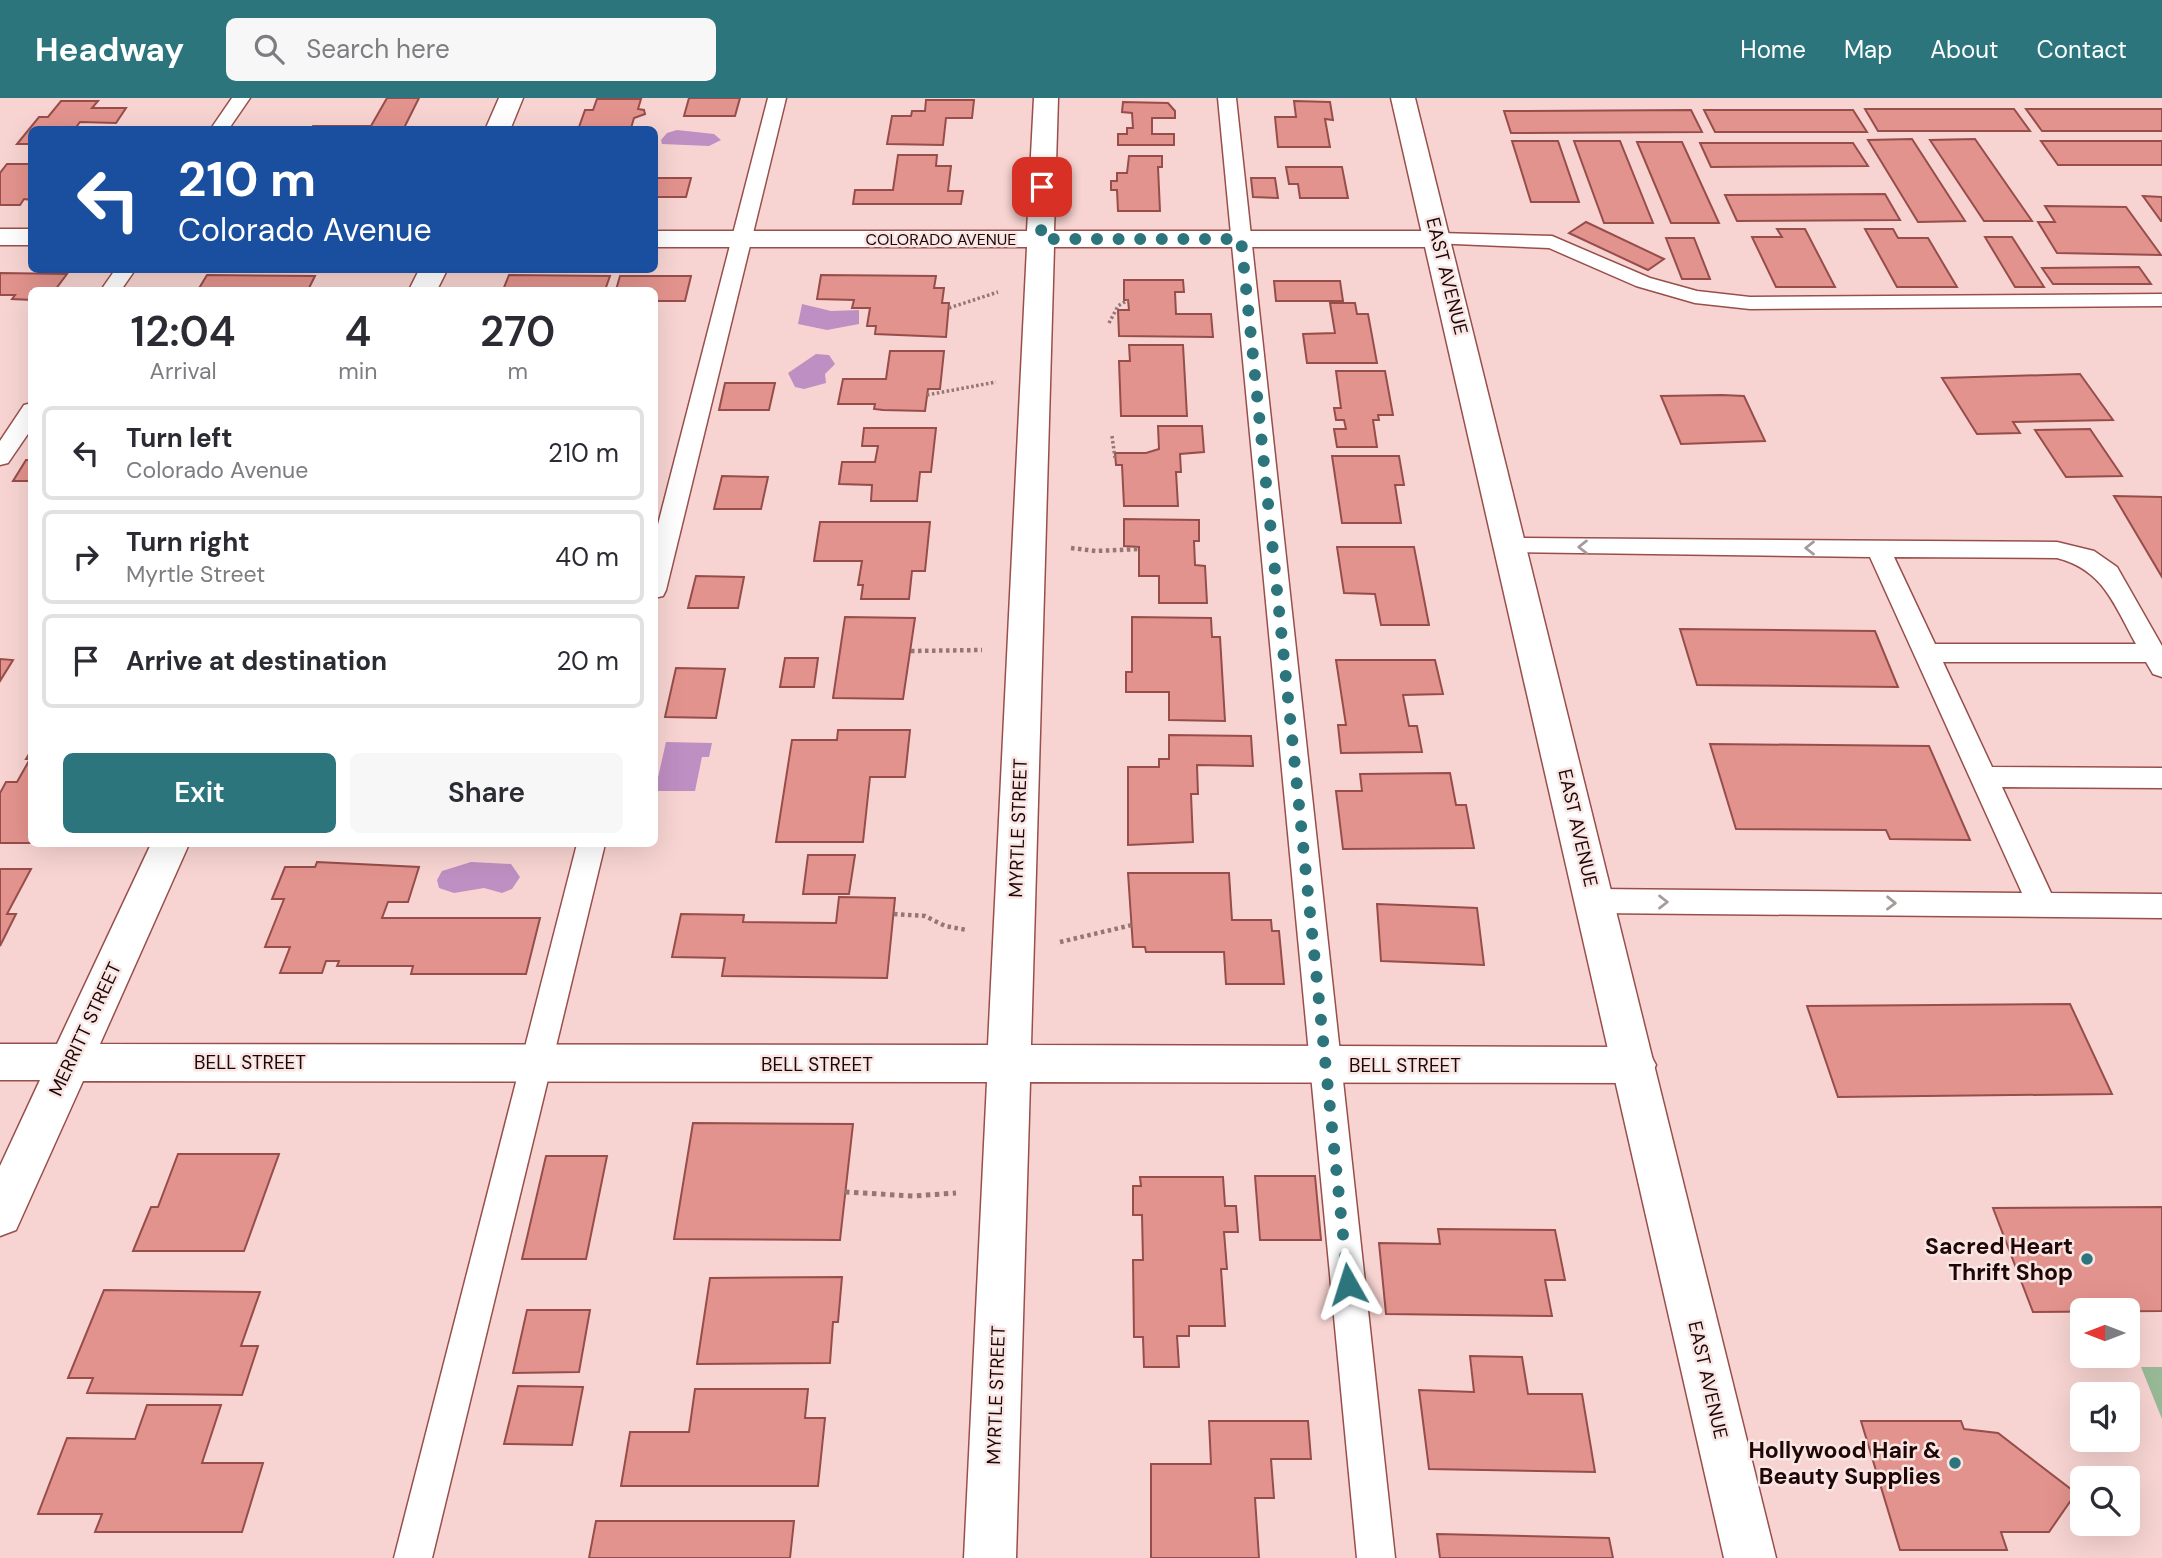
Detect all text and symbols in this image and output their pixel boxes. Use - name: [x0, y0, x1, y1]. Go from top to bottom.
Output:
- search box: [226, 18, 716, 81]
- text: Headway: [35, 28, 184, 71]
- icon: search: [250, 30, 288, 68]
- text: Search here: [306, 32, 450, 66]
- text: Home: [1740, 34, 1806, 65]
- text: Map: [1844, 34, 1892, 65]
- text: About: [1930, 34, 1999, 65]
- text: Contact: [2037, 34, 2127, 65]
- text: 210 m: [178, 147, 316, 211]
- icon: left: [63, 154, 154, 245]
- pin: [1012, 157, 1072, 217]
- icon: arrive: [1023, 168, 1061, 206]
- text: Colorado Avenue: [178, 209, 432, 251]
- street label: EAST AVENUE: [1420, 215, 1474, 337]
- street label: COLORADO AVENUE: [866, 229, 1016, 250]
- text: 12:04: [131, 304, 236, 359]
- text: 4: [344, 304, 371, 359]
- text: 270: [480, 304, 555, 359]
- text: Arrival: [150, 356, 217, 386]
- text: min: [338, 356, 377, 386]
- text: m: [507, 356, 528, 386]
- text: Turn left: [126, 421, 233, 455]
- icon: left: [67, 434, 105, 472]
- text: 210 m: [548, 436, 619, 470]
- text: Colorado Avenue: [126, 455, 308, 485]
- text: Turn right: [126, 525, 250, 559]
- icon: right: [67, 538, 105, 576]
- one-way arrow: [1577, 539, 1587, 555]
- text: 40 m: [555, 540, 619, 574]
- one-way arrow: [1804, 540, 1815, 556]
- text: Myrtle Street: [126, 559, 265, 589]
- icon: arrive: [67, 642, 105, 680]
- text: Arrive at destination: [126, 644, 387, 678]
- text: 20 m: [556, 644, 619, 678]
- button: Exit: [63, 753, 336, 833]
- button: Share: [350, 753, 623, 833]
- street label: MYRTLE STREET: [1003, 758, 1033, 898]
- street label: EAST AVENUE: [1552, 767, 1604, 889]
- one-way arrow: [1658, 894, 1669, 909]
- one-way arrow: [1886, 896, 1897, 911]
- street label: MERRITT STREET: [43, 958, 127, 1100]
- street label: BELL STREET: [194, 1050, 306, 1075]
- street label: BELL STREET: [761, 1052, 873, 1077]
- street label: BELL STREET: [1349, 1053, 1461, 1078]
- place label: Sacred Heart Thrift Shop: [1925, 1231, 2073, 1287]
- position arrow: [1311, 1247, 1385, 1321]
- marker: Sacred Heart Thrift Shop: [2079, 1251, 2095, 1267]
- north arrow: [2070, 1298, 2140, 1368]
- map controls: [2070, 1298, 2140, 1536]
- street label: EAST AVENUE: [1682, 1319, 1734, 1441]
- street label: MYRTLE STREET: [981, 1325, 1011, 1465]
- button: sound: [2070, 1382, 2140, 1452]
- place label: Hollywood Hair & Beauty Supplies: [1748, 1435, 1941, 1491]
- marker: Hollywood Hair & Beauty Supplies: [1947, 1455, 1963, 1471]
- button: search: [2070, 1466, 2140, 1536]

